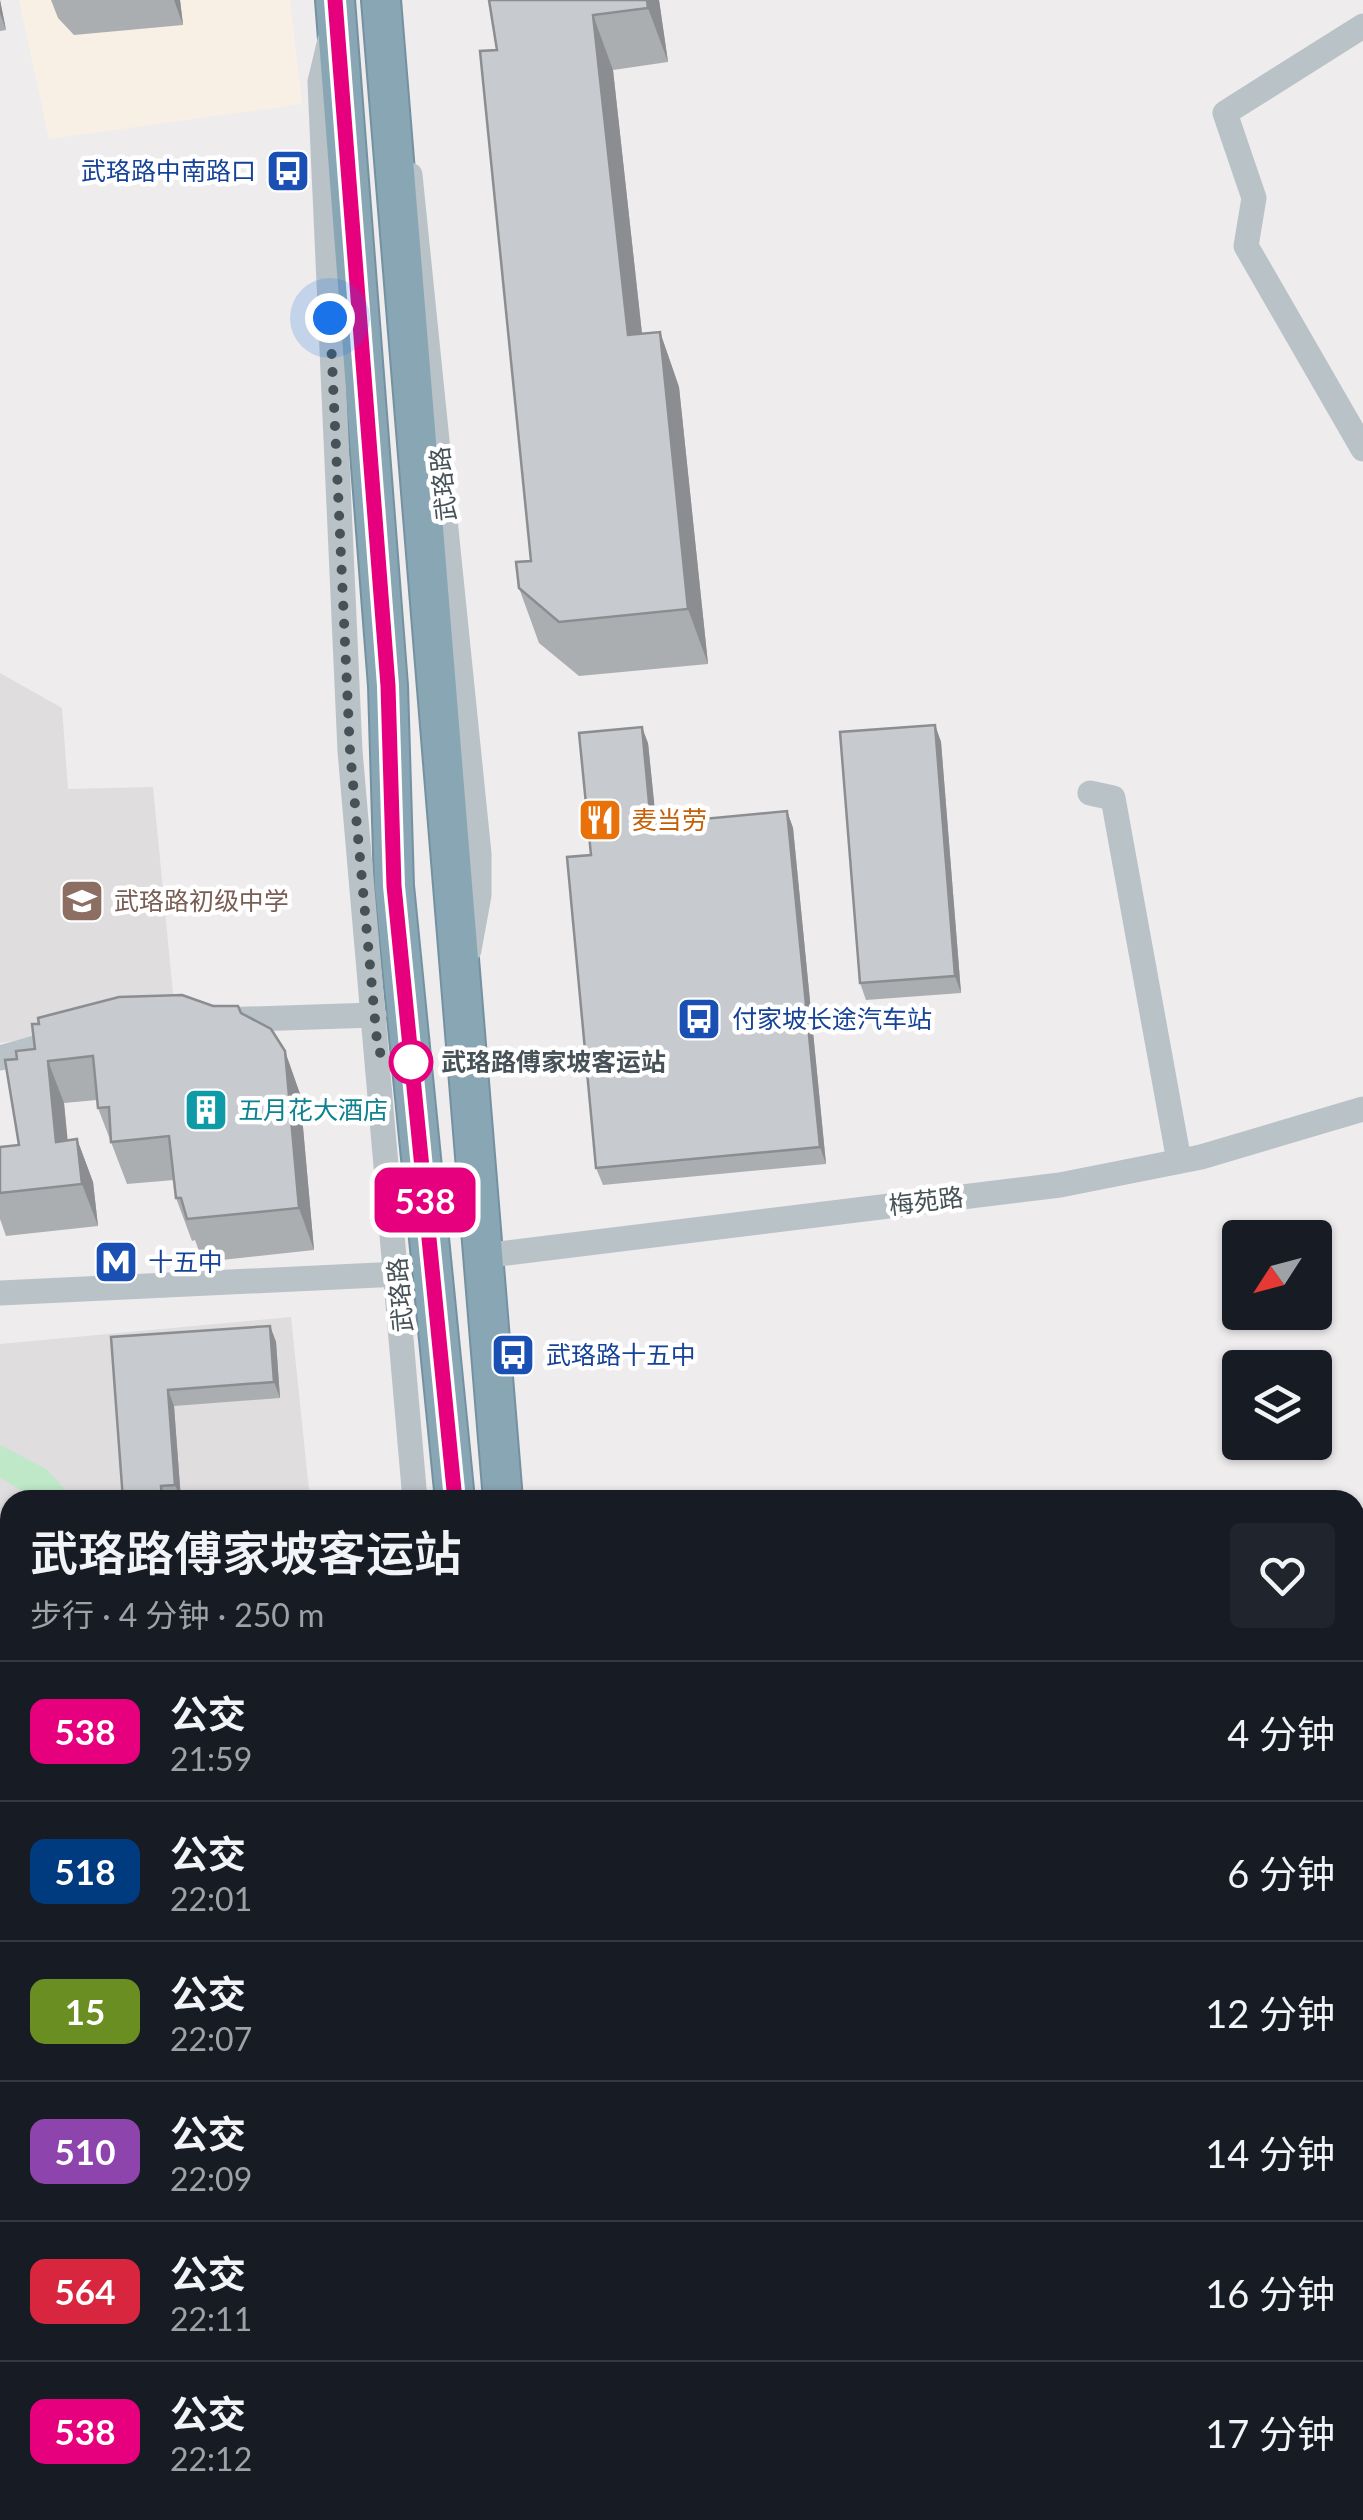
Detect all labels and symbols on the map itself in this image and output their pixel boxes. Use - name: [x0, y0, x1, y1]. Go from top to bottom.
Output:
- bus stop icon: 武珞路中南路口: [265, 148, 311, 194]
- place label: 武珞路中南路口: [81, 155, 256, 185]
- your location: [305, 293, 355, 343]
- street label: 武珞路: [423, 445, 461, 523]
- restaurant icon: 麦当劳: [577, 797, 623, 843]
- place label: 麦当劳: [632, 804, 707, 834]
- school or university icon: 武珞路初级中学: [59, 878, 105, 924]
- place label: 武珞路初级中学: [114, 885, 289, 915]
- bus stop icon: 付家坡长途汽车站: [676, 996, 722, 1042]
- place label: 付家坡长途汽车站: [732, 1003, 932, 1033]
- marker: 武珞路傅家坡客运站: [390, 1041, 432, 1083]
- place label: 武珞路傅家坡客运站: [441, 1046, 666, 1076]
- building icon: 五月花大酒店: [183, 1087, 229, 1133]
- place label: 五月花大酒店: [238, 1094, 388, 1124]
- line badge: 538: [368, 1168, 482, 1232]
- street label: 梅苑路: [887, 1181, 965, 1219]
- north arrow: [1222, 1220, 1332, 1330]
- metro station icon: 十五中: [93, 1239, 139, 1285]
- place label: 十五中: [148, 1246, 223, 1276]
- street label: 武珞路: [381, 1256, 417, 1334]
- bus stop icon: 武珞路十五中: [490, 1332, 536, 1378]
- place label: 武珞路十五中: [546, 1339, 696, 1369]

